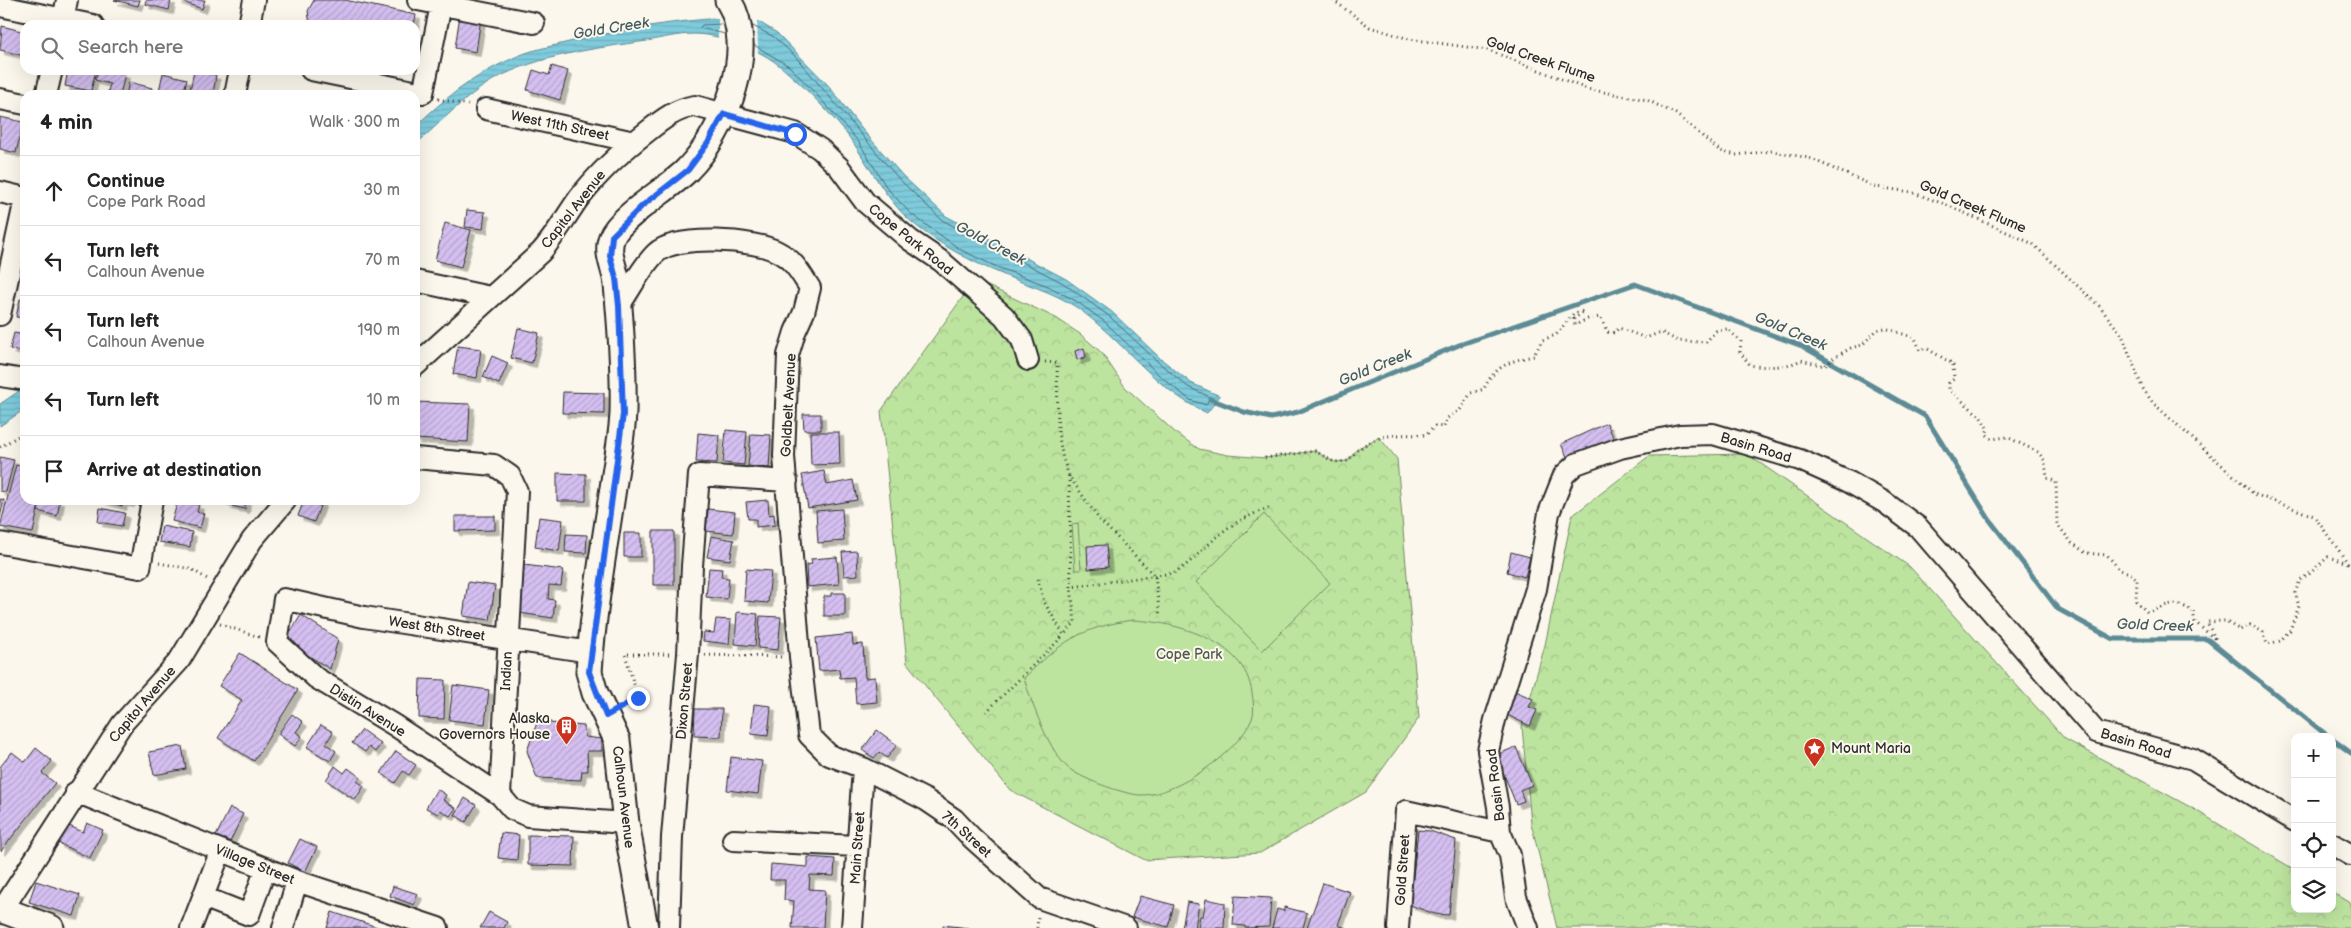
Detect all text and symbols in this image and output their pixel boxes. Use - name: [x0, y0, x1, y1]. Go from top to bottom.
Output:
- water label: Gold Creek: [572, 13, 651, 44]
- search box: [20, 20, 420, 75]
- street label: Gold Creek Flume: [1484, 33, 1598, 86]
- icon: search: [38, 34, 66, 62]
- text: Search here: [78, 36, 183, 59]
- street label: West 11th Street: [509, 107, 611, 144]
- text: 4 min: [40, 110, 93, 135]
- text: Walk · 300 m: [309, 113, 400, 132]
- route start: [784, 123, 807, 146]
- street label: Capitol Avenue: [537, 167, 609, 252]
- text: Continue: [87, 170, 165, 193]
- street label: Gold Creek Flume: [1917, 176, 2029, 237]
- icon: ahead: [40, 177, 68, 205]
- text: 30 m: [363, 181, 400, 200]
- text: Cope Park Road: [87, 193, 206, 212]
- street label: Cope Park Road: [865, 200, 956, 279]
- water label: Gold Creek: [952, 217, 1030, 270]
- text: Turn left: [87, 240, 159, 263]
- icon: left: [40, 247, 68, 275]
- text: 70 m: [365, 251, 400, 270]
- text: Calhoun Avenue: [87, 263, 205, 282]
- water label: Gold Creek: [1752, 308, 1830, 355]
- text: Turn left: [87, 310, 159, 333]
- icon: left: [40, 317, 68, 345]
- text: 190 m: [358, 321, 400, 340]
- text: Calhoun Avenue: [87, 333, 205, 352]
- water label: Gold Creek: [1336, 344, 1415, 391]
- street label: Goldbelt Avenue: [777, 353, 800, 457]
- icon: left: [40, 387, 68, 415]
- text: Turn left: [87, 389, 159, 412]
- text: 10 m: [367, 391, 400, 410]
- street label: Basin Road: [1718, 429, 1793, 466]
- icon: arrive: [40, 457, 68, 485]
- text: Arrive at destination: [87, 459, 262, 482]
- street label: West 8th Street: [387, 612, 487, 645]
- water label: Gold Creek: [2116, 615, 2194, 636]
- park label: Cope Park: [1156, 646, 1222, 663]
- street label: Indian: [497, 651, 516, 691]
- street label: Dixon Street: [673, 661, 696, 740]
- street label: Capitol Avenue: [105, 662, 179, 746]
- street label: Distin Avenue: [326, 680, 409, 741]
- route end: [627, 687, 650, 710]
- place label: Alaska Governors House: [439, 710, 550, 743]
- building icon: Alaska Governors House: [554, 714, 578, 745]
- street label: Basin Road: [2098, 725, 2173, 762]
- map controls: [2291, 733, 2336, 913]
- button: +: [2291, 733, 2336, 778]
- place icon: Mount Maria: [1803, 736, 1827, 767]
- place label: Mount Maria: [1831, 740, 1911, 757]
- street label: Calhoun Avenue: [609, 745, 638, 849]
- street label: Basin Road: [1483, 748, 1508, 822]
- button: −: [2291, 778, 2336, 823]
- street label: 7th Street: [938, 808, 995, 862]
- street label: Main Street: [846, 810, 869, 885]
- button: locate: [2291, 823, 2336, 868]
- street label: Gold Street: [1392, 833, 1414, 906]
- street label: Village Street: [213, 841, 298, 888]
- button: layers: [2291, 868, 2336, 913]

